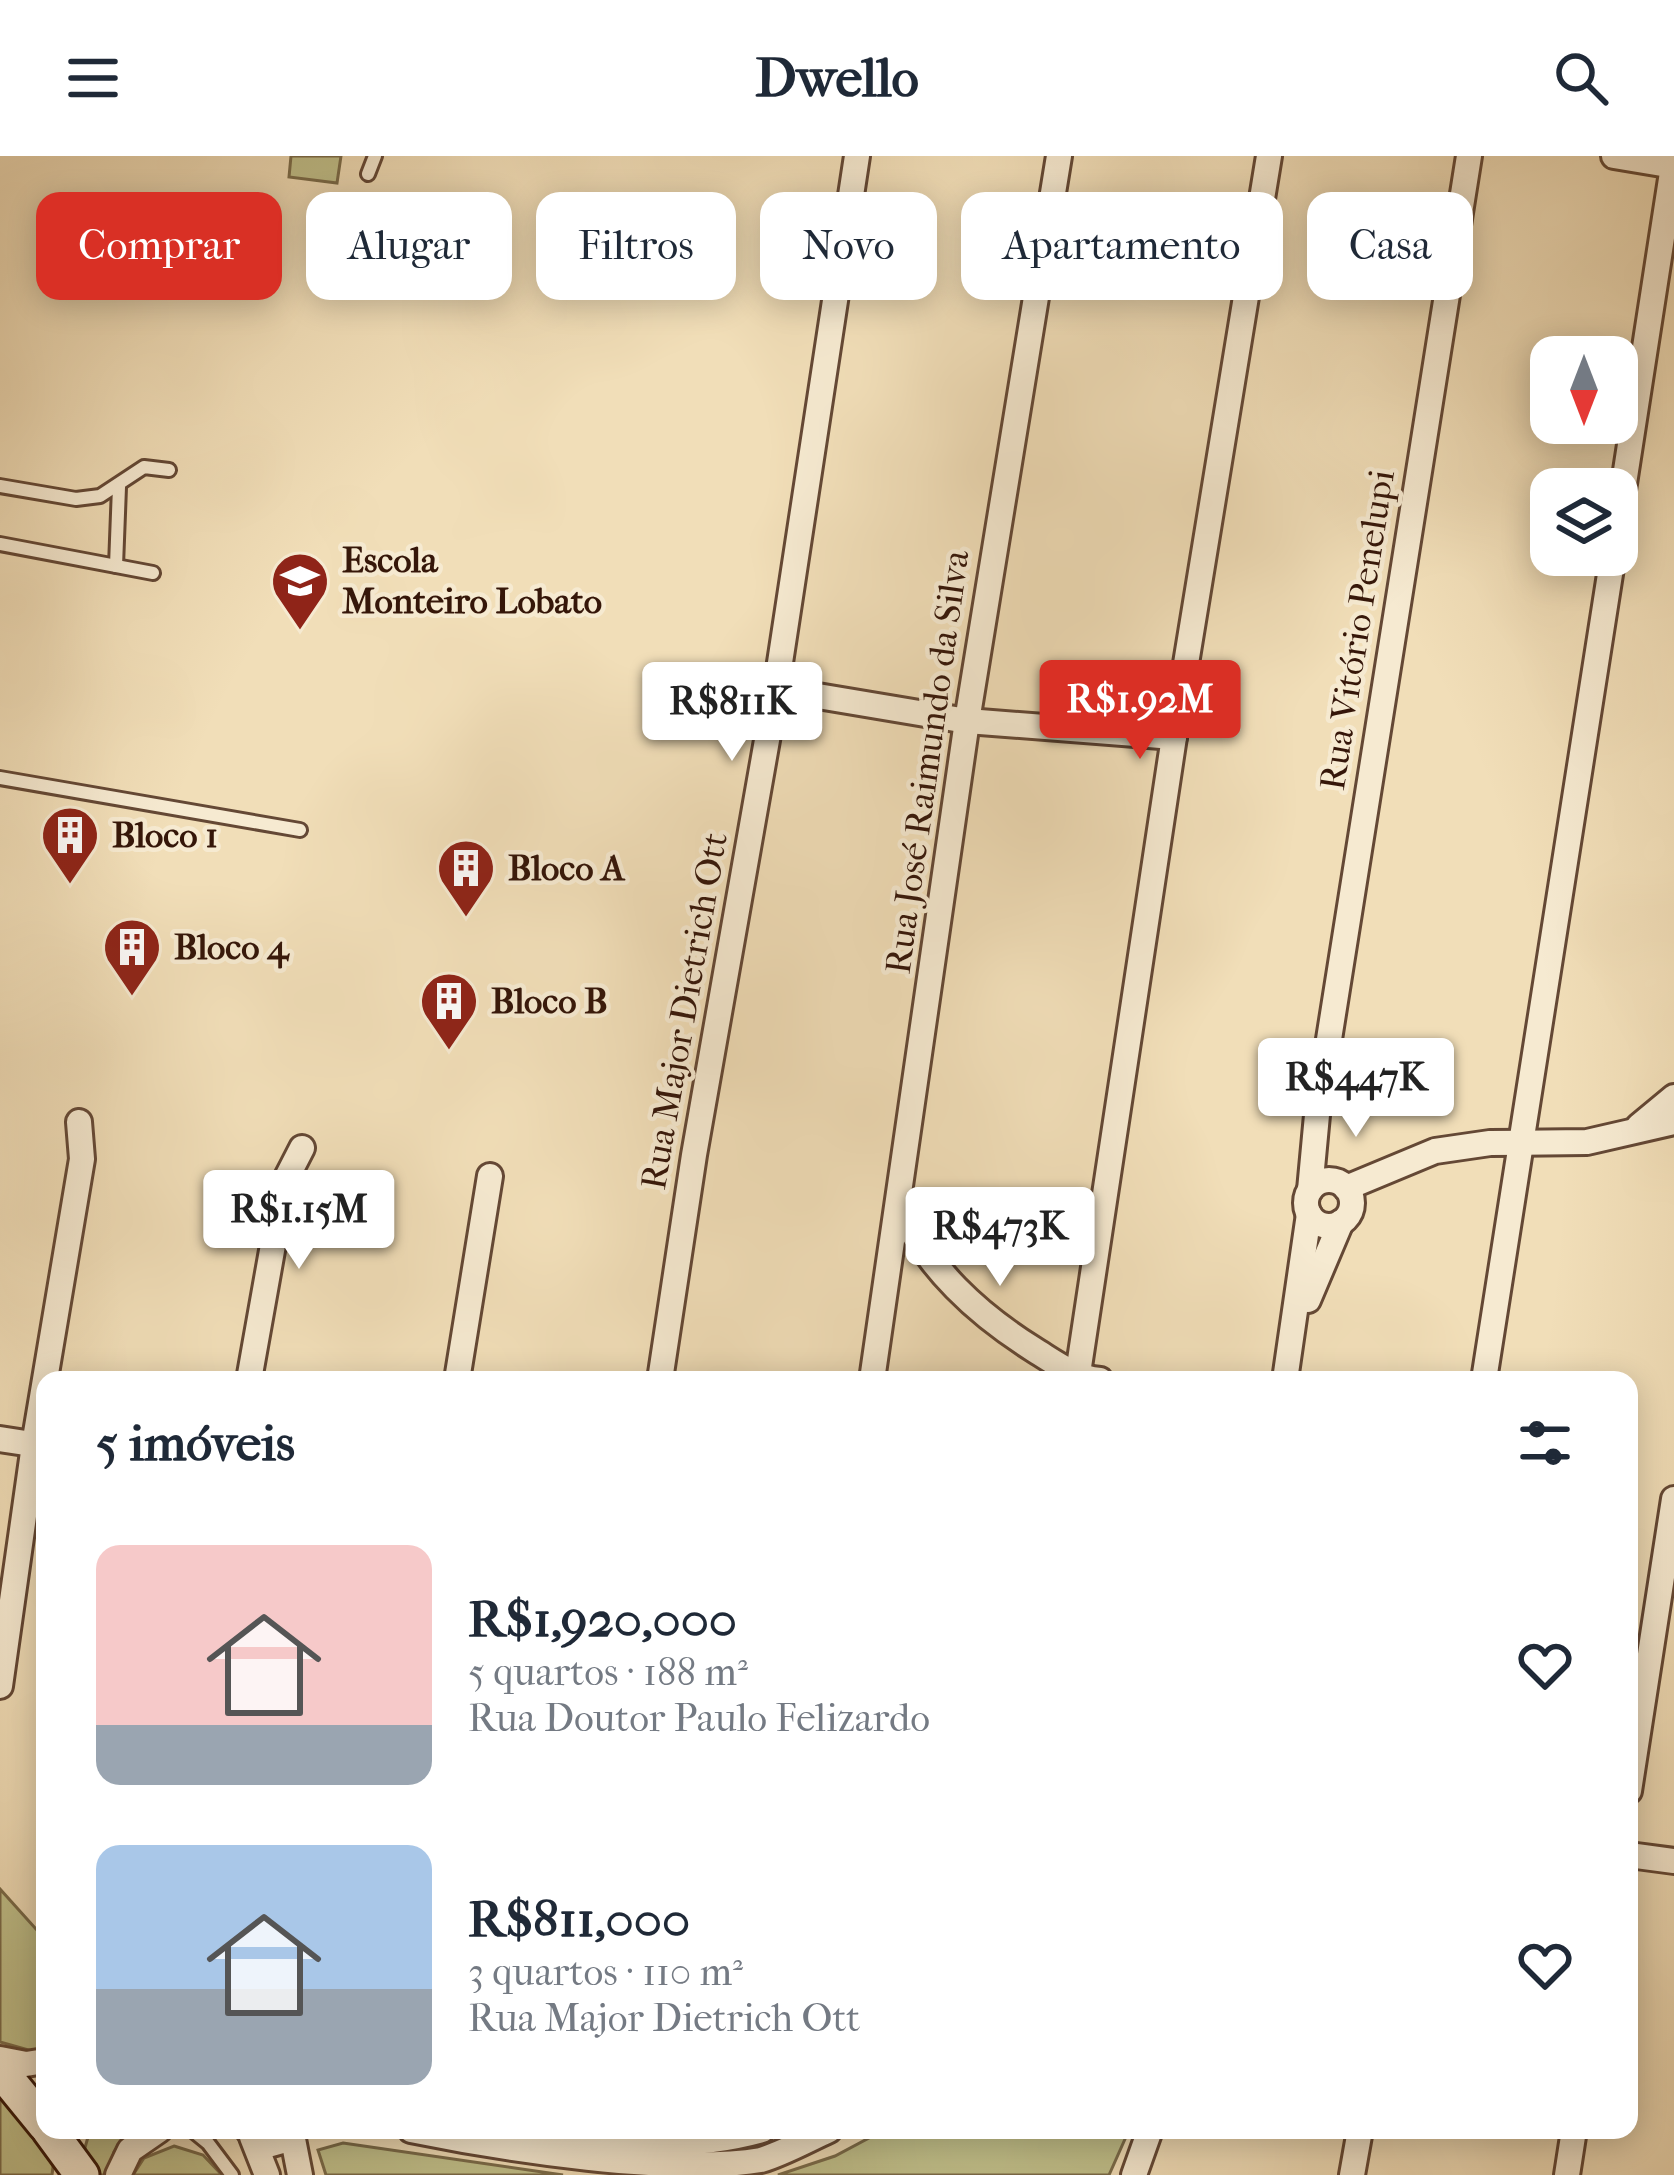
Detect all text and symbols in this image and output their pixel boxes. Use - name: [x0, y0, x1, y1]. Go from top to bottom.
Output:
- icon: menu: [60, 45, 126, 111]
- icon: search: [1548, 45, 1614, 111]
- text: Dwello: [755, 47, 919, 110]
- chip: Comprar: [36, 192, 282, 300]
- chip: Alugar: [306, 192, 512, 300]
- chip: Filtros: [536, 192, 736, 300]
- chip: Novo: [760, 192, 937, 300]
- chip: Apartamento: [961, 192, 1283, 300]
- chip: Casa: [1307, 192, 1473, 300]
- north arrow: [1530, 336, 1638, 444]
- map controls: [1530, 336, 1638, 576]
- street label: Rua Vitório Penelupi: [1311, 466, 1403, 793]
- button: layers: [1530, 468, 1638, 576]
- place label: Escola Monteiro Lobato: [342, 539, 602, 622]
- street label: Rua José Raimundo da Silva: [876, 547, 978, 976]
- school or university icon: Escola Monteiro Lobato: [269, 550, 331, 632]
- pin: R$1.92M: [1029, 660, 1251, 762]
- pin: R$811K: [634, 662, 830, 764]
- text: R$1.92M: [1067, 676, 1213, 722]
- text: R$811K: [669, 678, 795, 724]
- building icon: Bloco 1: [39, 804, 101, 886]
- place label: Bloco 1: [112, 814, 218, 856]
- street label: Rua Major Dietrich Ott: [632, 829, 736, 1193]
- building icon: Bloco A: [435, 837, 497, 919]
- place label: Bloco A: [508, 847, 626, 889]
- building icon: Bloco 4: [101, 916, 163, 998]
- place label: Bloco 4: [174, 926, 290, 969]
- building icon: Bloco B: [418, 970, 480, 1052]
- place label: Bloco B: [491, 980, 608, 1022]
- pin: R$447K: [1258, 1038, 1454, 1140]
- text: R$447K: [1285, 1054, 1427, 1100]
- pin: R$1.15M: [188, 1170, 410, 1272]
- text: R$1.15M: [230, 1186, 368, 1232]
- pin: R$473K: [902, 1187, 1098, 1289]
- text: R$473K: [933, 1203, 1067, 1249]
- icon: filters: [1512, 1410, 1578, 1476]
- text: 5 imóveis: [96, 1413, 295, 1473]
- text: R$1,920,000: [468, 1589, 737, 1649]
- icon: home: [192, 1593, 336, 1737]
- icon: heart: [1512, 1632, 1578, 1698]
- text: 5 quartos · 188 m²: [468, 1649, 748, 1695]
- text: Rua Doutor Paulo Felizardo: [468, 1695, 930, 1741]
- text: R$811,000: [468, 1889, 690, 1949]
- icon: home: [192, 1893, 336, 2037]
- icon: heart: [1512, 1932, 1578, 1998]
- text: 3 quartos · 110 m²: [468, 1949, 743, 1995]
- text: Rua Major Dietrich Ott: [468, 1995, 860, 2041]

